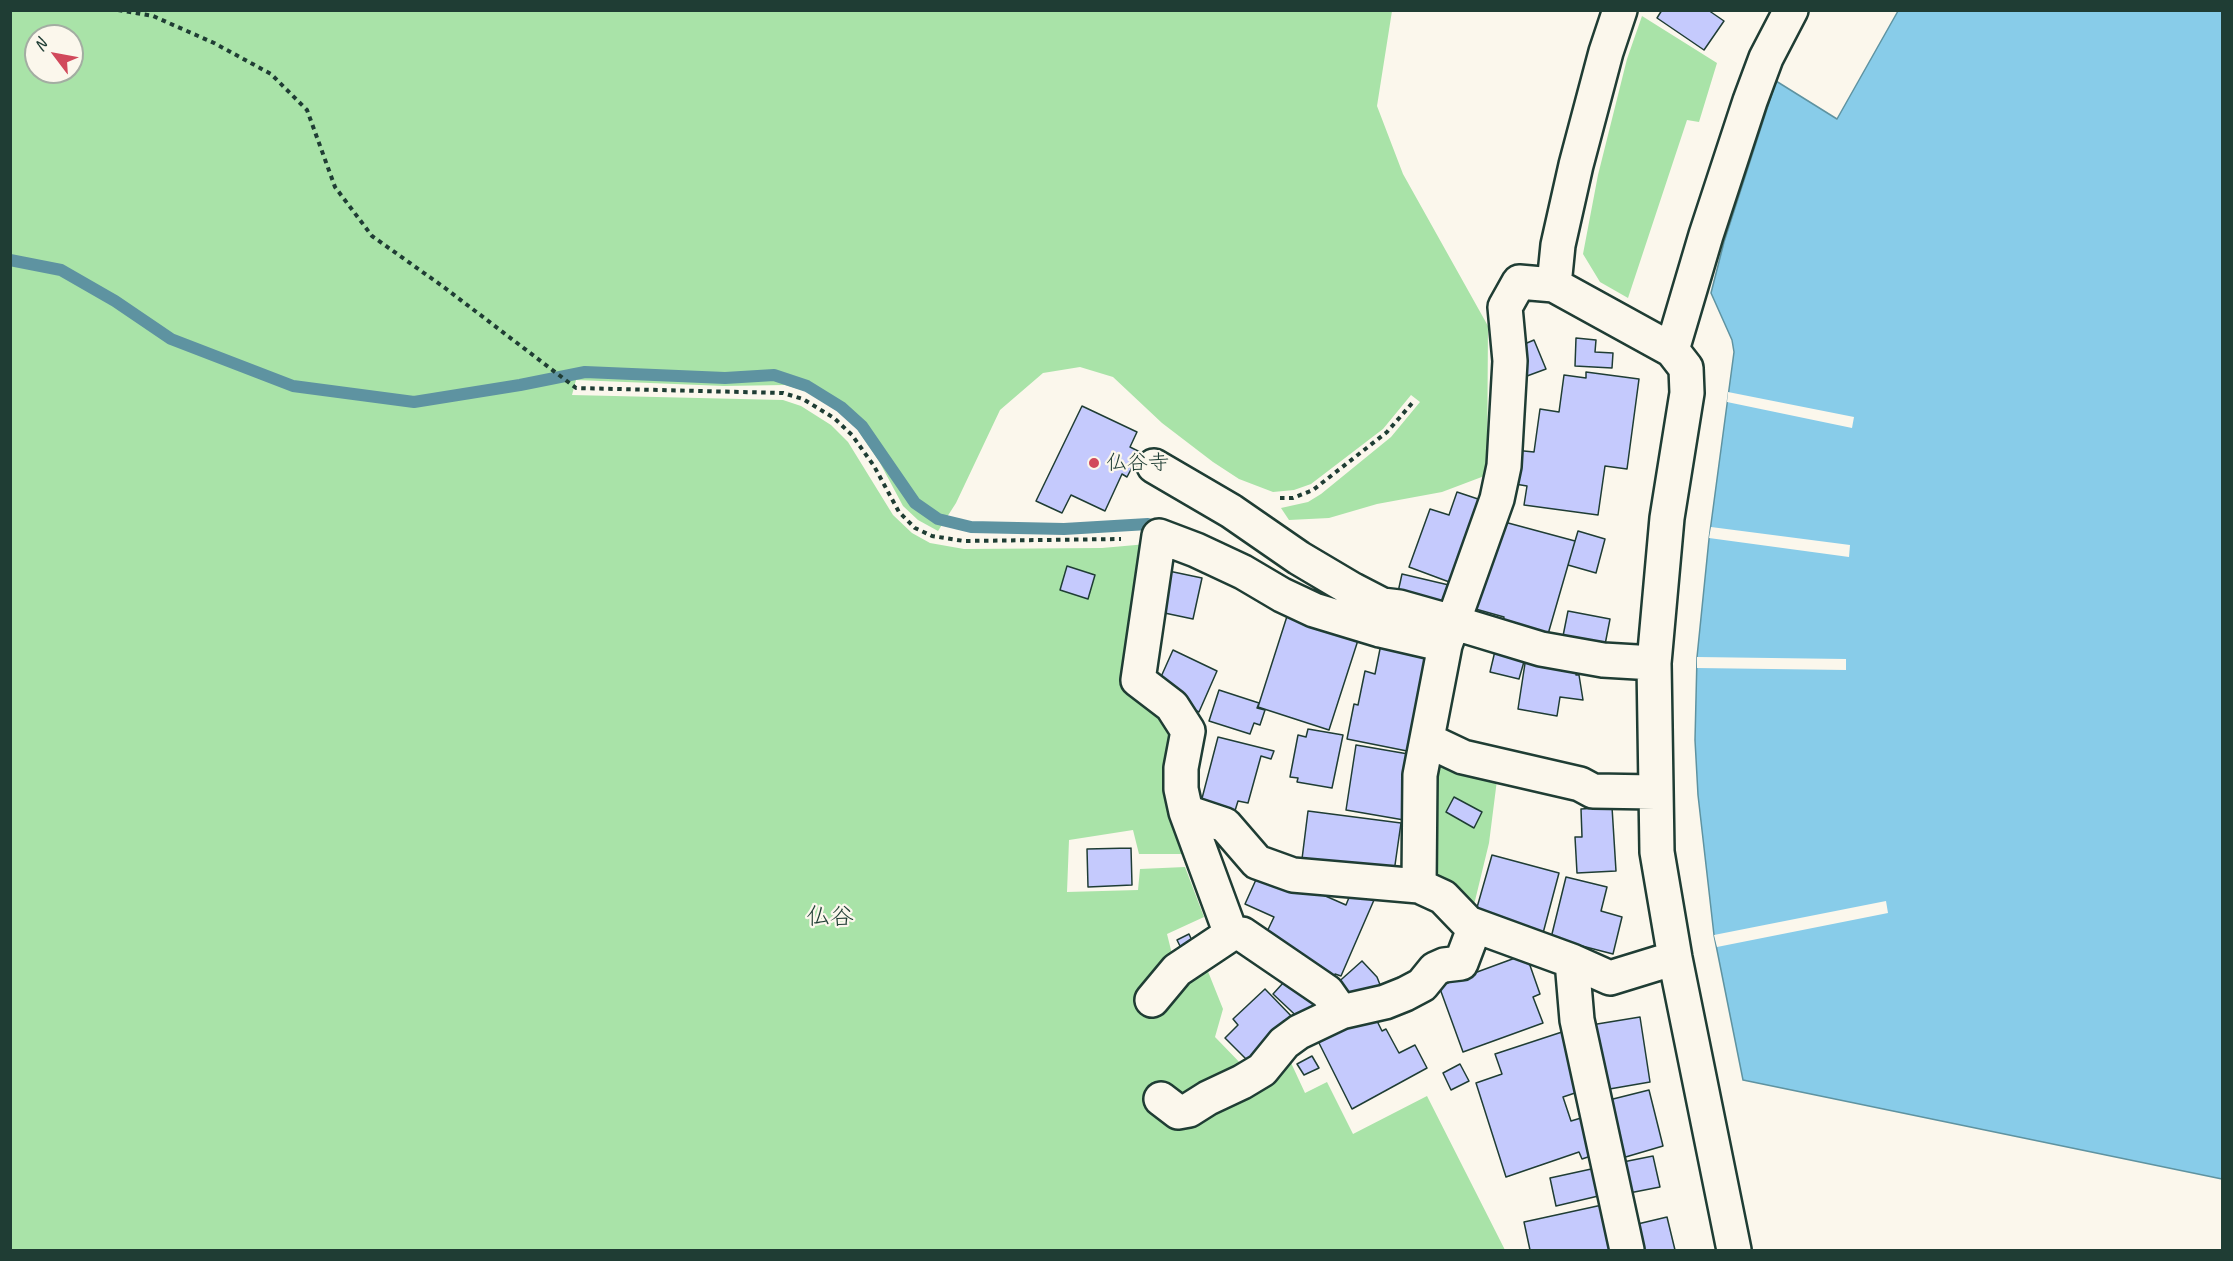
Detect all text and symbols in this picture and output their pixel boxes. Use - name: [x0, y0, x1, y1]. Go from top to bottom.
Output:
- north arrow: [24, 24, 84, 84]
- text: N: [29, 36, 52, 55]
- place label: 仏谷寺: [1106, 450, 1169, 476]
- marker: 仏谷寺: [1087, 456, 1101, 470]
- district label: 仏谷: [806, 904, 854, 932]

